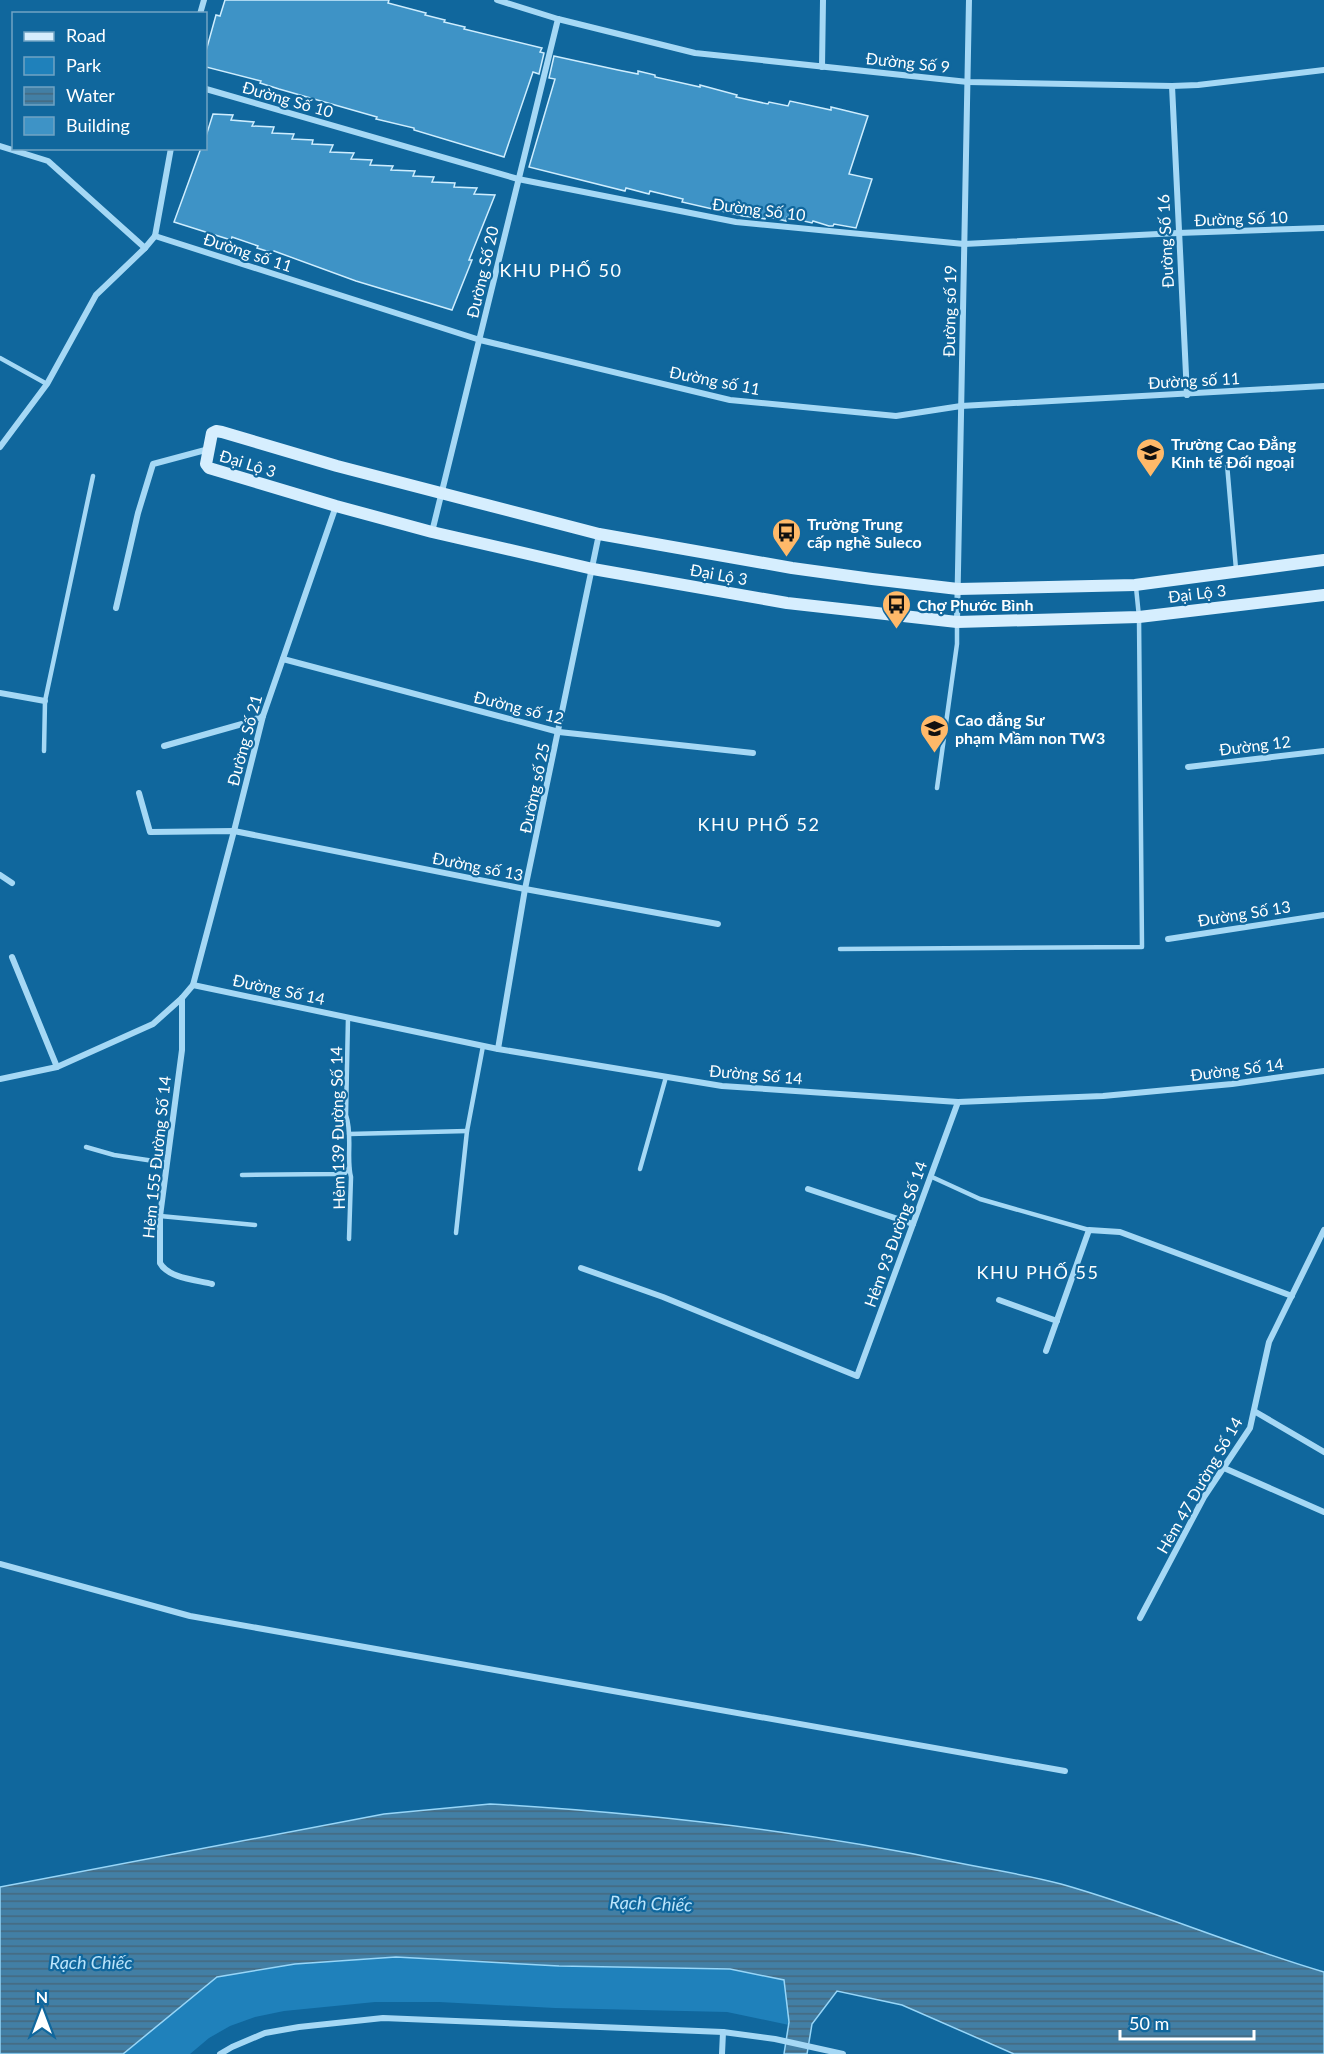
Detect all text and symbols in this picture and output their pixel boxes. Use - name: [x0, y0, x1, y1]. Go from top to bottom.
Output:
- legend: [12, 12, 207, 150]
- text: Road: [66, 24, 106, 46]
- street label: Đường Số 9: [865, 48, 951, 76]
- text: Park: [66, 54, 102, 76]
- street label: Đường Số 10: [240, 77, 336, 121]
- text: Water: [66, 84, 115, 106]
- text: Building: [66, 114, 130, 136]
- street label: Đường Số 10: [711, 194, 807, 224]
- street label: Đường Số 16: [1153, 194, 1177, 288]
- street label: Đường Số 10: [1194, 207, 1288, 229]
- street label: Đường Số 20: [462, 224, 502, 320]
- street label: Đường số 11: [201, 229, 295, 275]
- district label: KHU PHỐ 50: [500, 259, 622, 281]
- street label: Đường số 19: [939, 265, 959, 357]
- street label: Đường số 11: [668, 362, 762, 398]
- street label: Đường số 11: [1148, 368, 1240, 392]
- place label: Trường Cao Đẳng Kinh tế Đối ngoại: [1171, 434, 1297, 471]
- school or university icon: Trường Cao Đẳng Kinh tế Đối ngoại: [1134, 436, 1166, 478]
- street label: Đại Lộ 3: [217, 445, 279, 481]
- place label: Trường Trung cấp nghề Suleco: [807, 514, 922, 551]
- bus stop icon: Trường Trung cấp nghề Suleco: [770, 516, 802, 558]
- street label: Đại Lộ 3: [689, 560, 749, 588]
- street label: Đại Lộ 3: [1167, 580, 1227, 606]
- bus stop icon: Chợ Phước Bình: [880, 588, 912, 630]
- place label: Chợ Phước Bình: [917, 595, 1033, 614]
- street label: Đường số 12: [472, 687, 566, 727]
- street label: Đường Số 21: [223, 692, 265, 788]
- place label: Cao đẳng Sư phạm Mầm non TW3: [955, 710, 1105, 747]
- school or university icon: Cao đẳng Sư phạm Mầm non TW3: [918, 712, 950, 754]
- street label: Đường 12: [1218, 731, 1292, 759]
- street label: Đường số 25: [515, 741, 553, 835]
- district label: KHU PHỐ 52: [698, 813, 820, 835]
- street label: Đường số 13: [431, 848, 525, 884]
- street label: Đường Số 13: [1196, 896, 1292, 930]
- street label: Đường Số 14: [231, 970, 327, 1008]
- street label: Hẻm 139 Đường Số 14: [326, 1046, 348, 1210]
- street label: Đường Số 14: [1189, 1054, 1285, 1084]
- street label: Đường Số 14: [708, 1060, 804, 1088]
- street label: Hẻm 155 Đường Số 14: [138, 1075, 174, 1239]
- street label: Hẻm 93 Đường Số 14: [860, 1158, 930, 1310]
- district label: KHU PHỐ 55: [977, 1261, 1099, 1283]
- street label: Hẻm 47 Đường Số 14: [1152, 1414, 1246, 1556]
- water label: Rạch Chiếc: [609, 1891, 693, 1915]
- water label: Rạch Chiếc: [50, 1951, 132, 1973]
- north arrow: [12, 1982, 72, 2042]
- text: N: [36, 1987, 48, 2006]
- scale bar: [1120, 2003, 1254, 2041]
- text: 50 m: [1129, 2012, 1169, 2034]

